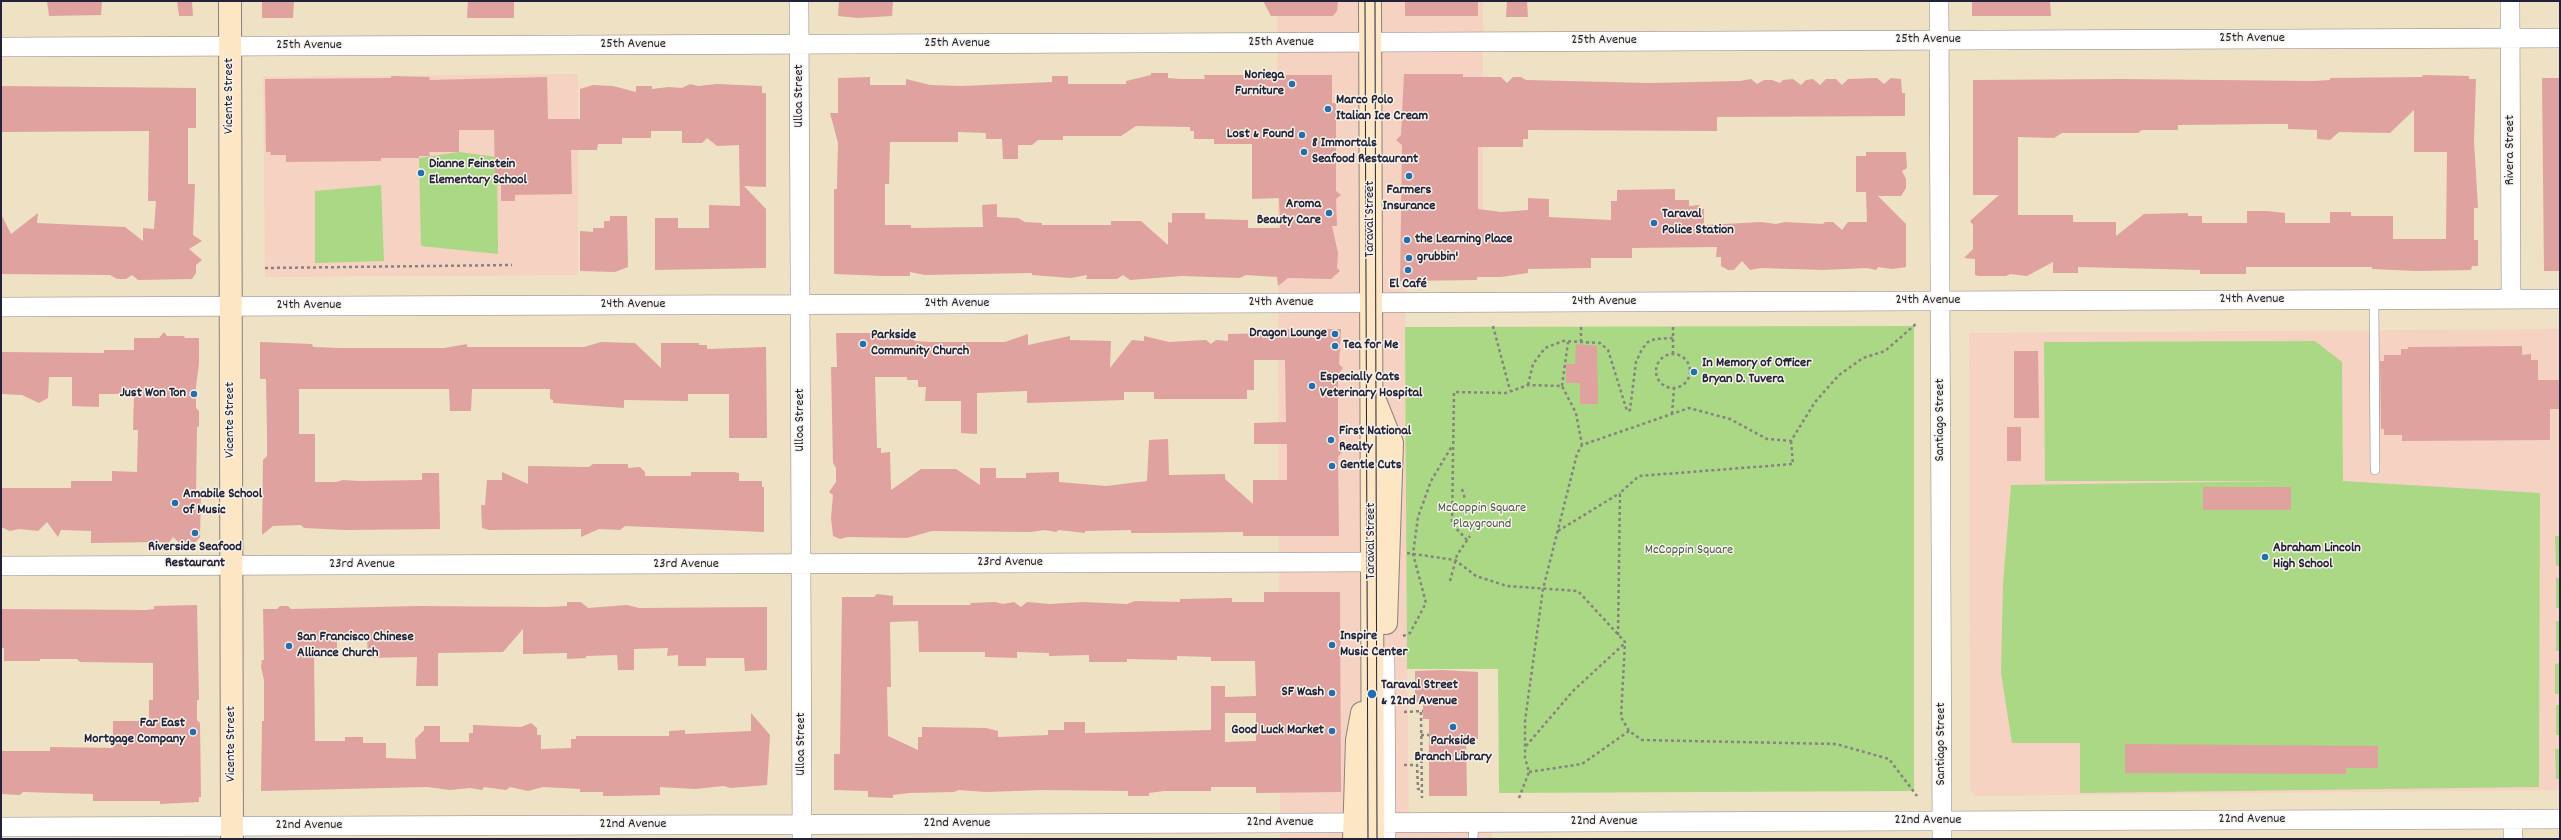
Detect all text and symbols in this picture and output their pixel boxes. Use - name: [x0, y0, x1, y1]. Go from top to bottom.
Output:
- street label: 25th Avenue: [2219, 31, 2285, 47]
- street label: 25th Avenue: [1895, 32, 1961, 48]
- street label: 25th Avenue: [1571, 33, 1637, 49]
- street label: 25th Avenue: [1248, 35, 1314, 51]
- street label: 25th Avenue: [924, 36, 990, 52]
- street label: 25th Avenue: [600, 37, 666, 53]
- street label: 25th Avenue: [276, 38, 342, 54]
- street label: Vicente Street: [222, 58, 238, 134]
- street label: Ulloa Street: [792, 64, 808, 128]
- place label: Noriega Furniture: [1235, 68, 1284, 100]
- marker: Noriega Furniture: [1287, 79, 1297, 89]
- place label: Marco Polo Italian Ice Cream: [1336, 93, 1428, 126]
- marker: Marco Polo Italian Ice Cream: [1323, 104, 1333, 114]
- street label: Rivera Street: [2503, 115, 2519, 185]
- place label: Lost & Found: [1227, 127, 1294, 143]
- marker: Lost & Found: [1297, 130, 1307, 140]
- place label: 8 Immortals Seafood Restaurant: [1312, 136, 1418, 168]
- marker: 8 Immortals Seafood Restaurant: [1299, 147, 1309, 157]
- place label: Dianne Feinstein Elementary School: [429, 157, 527, 190]
- marker: Dianne Feinstein Elementary School: [416, 168, 426, 178]
- marker: Farmers Insurance: [1404, 171, 1414, 181]
- street label: Taraval Street: [1363, 181, 1379, 257]
- place label: Farmers Insurance: [1383, 183, 1435, 216]
- place label: Aroma Beauty Care: [1257, 197, 1321, 230]
- place label: Taraval Police Station: [1662, 207, 1734, 240]
- marker: Aroma Beauty Care: [1324, 208, 1334, 218]
- marker: Taraval Police Station: [1649, 218, 1659, 228]
- place label: the Learning Place: [1415, 232, 1512, 248]
- marker: the Learning Place: [1402, 235, 1412, 245]
- place label: grubbin': [1417, 250, 1458, 266]
- marker: grubbin': [1404, 253, 1414, 263]
- marker: El Café: [1403, 265, 1413, 275]
- place label: El Café: [1389, 277, 1427, 293]
- street label: 24th Avenue: [2219, 292, 2285, 308]
- street label: 24th Avenue: [1895, 293, 1961, 309]
- street label: 24th Avenue: [1571, 294, 1637, 310]
- street label: 24th Avenue: [1248, 295, 1314, 311]
- street label: 24th Avenue: [924, 296, 990, 312]
- street label: 24th Avenue: [600, 297, 666, 313]
- street label: 24th Avenue: [276, 298, 342, 314]
- place label: Dragon Lounge: [1249, 326, 1327, 342]
- place label: Parkside Community Church: [871, 328, 969, 360]
- marker: Dragon Lounge: [1330, 329, 1340, 339]
- place label: Tea for Me: [1343, 338, 1398, 354]
- marker: Parkside Community Church: [858, 339, 868, 349]
- marker: Tea for Me: [1330, 341, 1340, 351]
- place label: In Memory of Officer Bryan D. Tuvera: [1702, 356, 1811, 388]
- marker: In Memory of Officer Bryan D. Tuvera: [1689, 367, 1699, 377]
- place label: Especially Cats Veterinary Hospital: [1320, 370, 1422, 402]
- street label: Santiago Street: [1933, 378, 1949, 462]
- marker: Especially Cats Veterinary Hospital: [1307, 381, 1317, 391]
- street label: Vicente Street: [223, 382, 239, 458]
- place label: Just Won Ton: [120, 386, 186, 402]
- street label: Ulloa Street: [793, 388, 809, 452]
- marker: Just Won Ton: [189, 389, 199, 399]
- place label: First National Realty: [1339, 424, 1411, 456]
- marker: First National Realty: [1326, 435, 1336, 445]
- place label: Gentle Cuts: [1340, 458, 1402, 474]
- marker: Gentle Cuts: [1327, 461, 1337, 471]
- place label: Amabile School of Music: [183, 487, 262, 520]
- marker: Amabile School of Music: [170, 498, 180, 508]
- park label: McCoppin Square Playground: [1438, 501, 1526, 534]
- street label: Taraval Street: [1364, 503, 1380, 579]
- marker: Riverside Seafood Restaurant: [190, 528, 200, 538]
- place label: Riverside Seafood Restaurant: [148, 540, 242, 572]
- place label: Abraham Lincoln High School: [2273, 541, 2361, 574]
- park label: McCoppin Square: [1645, 543, 1733, 559]
- marker: Abraham Lincoln High School: [2260, 552, 2270, 562]
- street label: 23rd Avenue: [977, 555, 1043, 571]
- street label: 23rd Avenue: [329, 557, 395, 573]
- street label: 23rd Avenue: [653, 557, 719, 573]
- place label: Inspire Music Center: [1340, 629, 1408, 662]
- place label: San Francisco Chinese Alliance Church: [297, 630, 414, 662]
- marker: Inspire Music Center: [1327, 640, 1337, 650]
- marker: San Francisco Chinese Alliance Church: [284, 641, 294, 651]
- place label: Taraval Street & 22nd Avenue: [1381, 678, 1458, 710]
- place label: SF Wash: [1281, 685, 1324, 701]
- marker: SF Wash: [1327, 688, 1337, 698]
- marker: Taraval Street & 22nd Avenue: [1366, 688, 1378, 700]
- street label: Santiago Street: [1934, 702, 1950, 786]
- street label: Vicente Street: [224, 706, 240, 782]
- street label: Ulloa Street: [794, 712, 810, 776]
- place label: Far East Mortgage Company: [84, 716, 185, 748]
- marker: Parkside Branch Library: [1448, 722, 1458, 732]
- place label: Good Luck Market: [1231, 723, 1324, 739]
- marker: Good Luck Market: [1327, 726, 1337, 736]
- marker: Far East Mortgage Company: [188, 727, 198, 737]
- place label: Parkside Branch Library: [1414, 734, 1492, 766]
- street label: 22nd Avenue: [2219, 812, 2285, 828]
- street label: 22nd Avenue: [1895, 813, 1961, 829]
- street label: 22nd Avenue: [1571, 814, 1637, 830]
- street label: 22nd Avenue: [1247, 815, 1313, 831]
- street label: 22nd Avenue: [924, 816, 990, 832]
- street label: 22nd Avenue: [600, 817, 666, 833]
- street label: 22nd Avenue: [276, 818, 342, 834]

